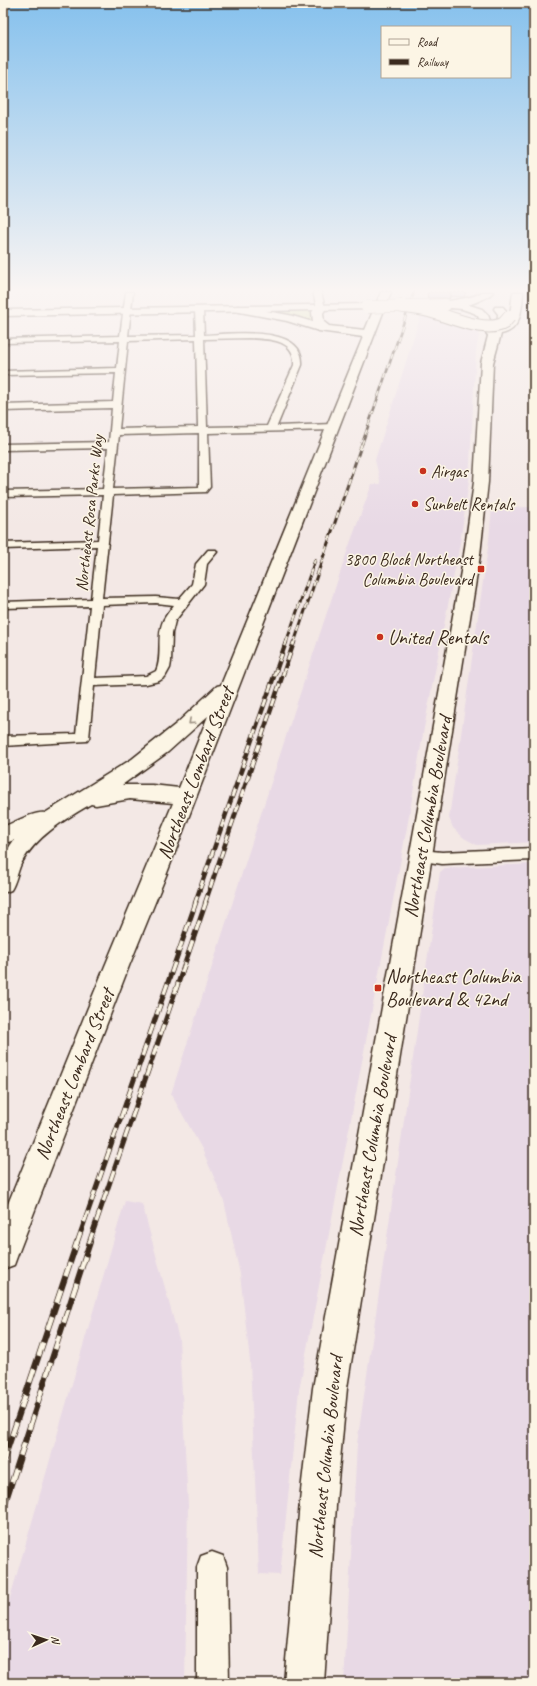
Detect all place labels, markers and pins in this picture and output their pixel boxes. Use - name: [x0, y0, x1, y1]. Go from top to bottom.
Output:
- place label: Airgas: [431, 461, 470, 482]
- marker: Airgas: [418, 466, 428, 476]
- place label: Sunbelt Rentals: [423, 494, 515, 515]
- marker: Sunbelt Rentals: [410, 499, 420, 509]
- place label: 3800 Block Northeast Columbia Boulevard: [345, 549, 475, 590]
- marker: 3800 Block Northeast Columbia Boulevard: [476, 564, 486, 574]
- place label: United Rentals: [388, 625, 490, 650]
- marker: United Rentals: [375, 632, 385, 642]
- place label: Northeast Columbia Boulevard & 42nd: [386, 964, 522, 1012]
- marker: Northeast Columbia Boulevard & 42nd: [373, 983, 383, 993]

